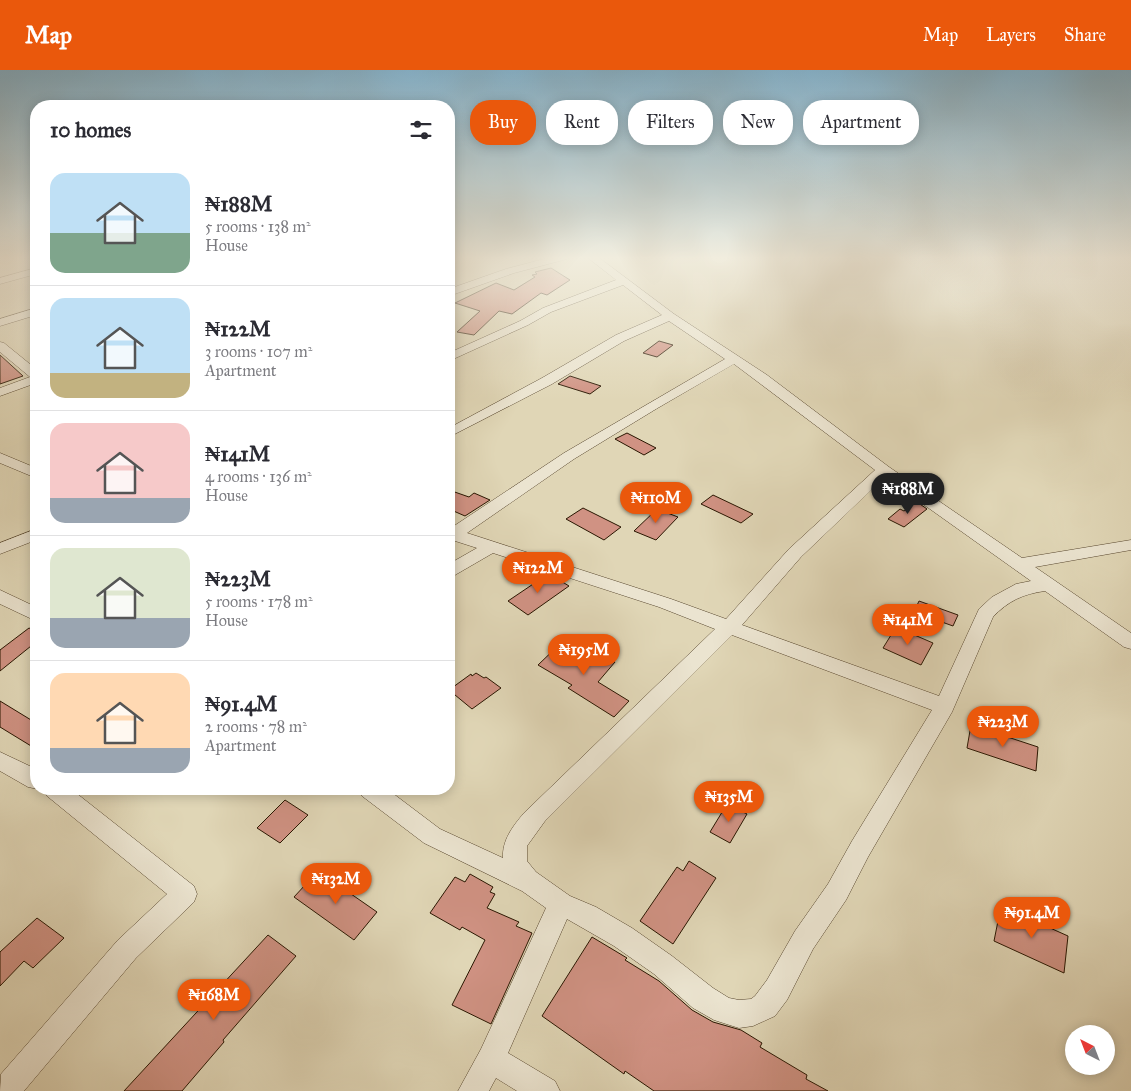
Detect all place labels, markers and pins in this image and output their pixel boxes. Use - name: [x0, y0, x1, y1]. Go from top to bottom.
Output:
- pin: ₦188M: [873, 472, 943, 515]
- pin: ₦110M: [621, 482, 691, 524]
- pin: ₦122M: [503, 552, 573, 594]
- pin: ₦141M: [873, 604, 943, 646]
- pin: ₦195M: [549, 634, 619, 676]
- pin: ₦223M: [968, 706, 1038, 748]
- pin: ₦135M: [694, 780, 764, 823]
- pin: ₦132M: [301, 862, 371, 905]
- pin: ₦91.4M: [991, 896, 1073, 939]
- pin: ₦168M: [179, 978, 249, 1021]

